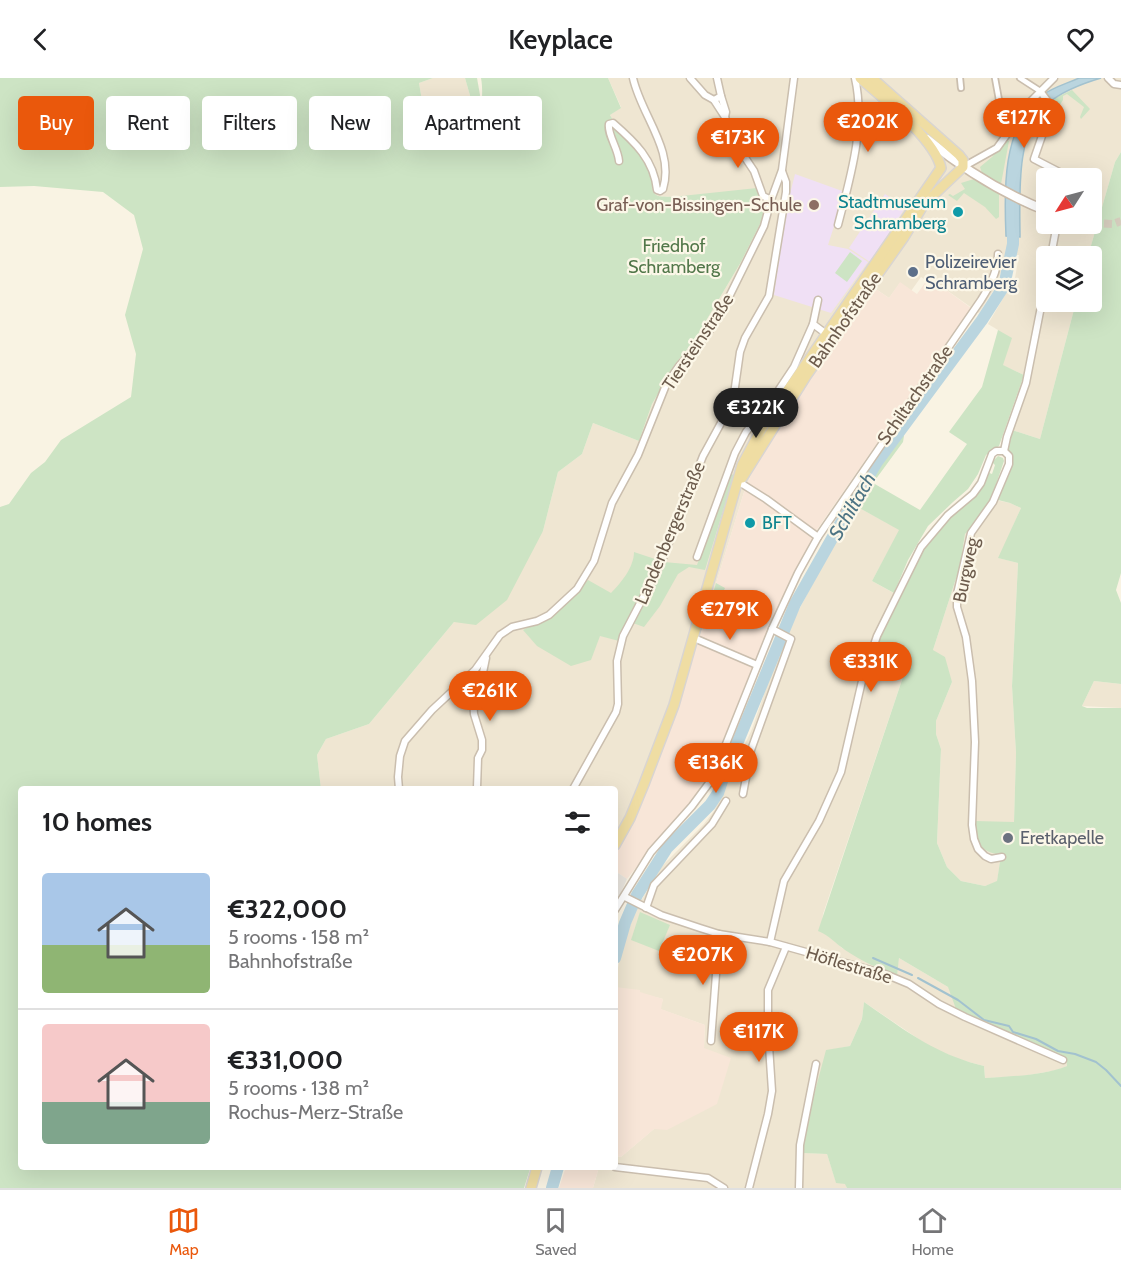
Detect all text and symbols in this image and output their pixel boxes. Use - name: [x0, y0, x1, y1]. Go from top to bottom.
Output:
- icon: back: [24, 23, 57, 56]
- text: Keyplace: [508, 23, 613, 56]
- icon: heart: [1064, 23, 1097, 56]
- chip: Buy: [18, 96, 94, 150]
- chip: Rent: [106, 96, 190, 150]
- chip: Filters: [202, 96, 297, 150]
- chip: New: [309, 96, 391, 150]
- chip: Apartment: [403, 96, 542, 150]
- pin: €127K: [982, 98, 1066, 149]
- pin: €202K: [826, 102, 910, 153]
- text: €127K: [997, 105, 1051, 129]
- text: €202K: [838, 109, 898, 133]
- pin: €173K: [696, 118, 780, 169]
- text: €173K: [711, 125, 765, 149]
- north arrow: [1036, 168, 1102, 234]
- map controls: [1036, 168, 1102, 312]
- place label: Stadtmuseum Schramberg: [838, 191, 947, 234]
- place label: Graf-von-Bissingen-Schule: [596, 194, 802, 216]
- marker: Graf-von-Bissingen-Schule: [807, 198, 821, 212]
- marker: Stadtmuseum Schramberg: [951, 205, 965, 219]
- park label: Friedhof Schramberg: [628, 235, 721, 278]
- button: layers: [1036, 246, 1102, 312]
- place label: Polizeirevier Schramberg: [925, 251, 1018, 294]
- marker: Polizeirevier Schramberg: [906, 265, 920, 279]
- street label: Bahnhofstraße: [804, 268, 886, 372]
- street label: Tiersteinstraße: [658, 289, 738, 395]
- street label: Schiltachstraße: [873, 341, 957, 449]
- pin: €322K: [714, 388, 798, 439]
- text: €322K: [727, 395, 785, 419]
- street label: Landenbergerstraße: [630, 458, 710, 608]
- water label: Schiltach: [823, 468, 881, 544]
- place label: BFT: [762, 512, 792, 534]
- marker: BFT: [743, 516, 757, 530]
- street label: Burgweg: [948, 535, 984, 604]
- pin: €279K: [688, 590, 772, 641]
- text: €279K: [701, 597, 759, 621]
- pin: €331K: [829, 642, 913, 693]
- text: €331K: [844, 649, 898, 673]
- pin: €261K: [448, 671, 532, 722]
- text: €261K: [463, 678, 517, 702]
- pin: €136K: [674, 743, 758, 794]
- text: €136K: [689, 750, 743, 774]
- text: 10 homes: [42, 806, 152, 838]
- icon: filters: [561, 806, 594, 839]
- place label: Eretkapelle: [1020, 827, 1104, 849]
- marker: Eretkapelle: [1001, 831, 1015, 845]
- text: €322,000: [228, 893, 347, 925]
- icon: home: [90, 897, 162, 969]
- text: 5 rooms · 158 m²: [228, 925, 369, 949]
- pin: €207K: [661, 935, 745, 986]
- street label: Höflestraße: [803, 941, 895, 989]
- text: €207K: [673, 942, 733, 966]
- text: Bahnhofstraße: [228, 949, 352, 973]
- pin: €117K: [717, 1012, 801, 1063]
- text: €117K: [734, 1019, 784, 1043]
- text: €331,000: [228, 1044, 343, 1076]
- icon: home: [90, 1048, 162, 1120]
- text: 5 rooms · 138 m²: [228, 1076, 369, 1100]
- text: Rochus-Merz-Straße: [228, 1100, 403, 1124]
- tab: Map: [167, 1204, 200, 1259]
- tab: Saved: [535, 1204, 577, 1259]
- tab: Home: [912, 1204, 954, 1259]

